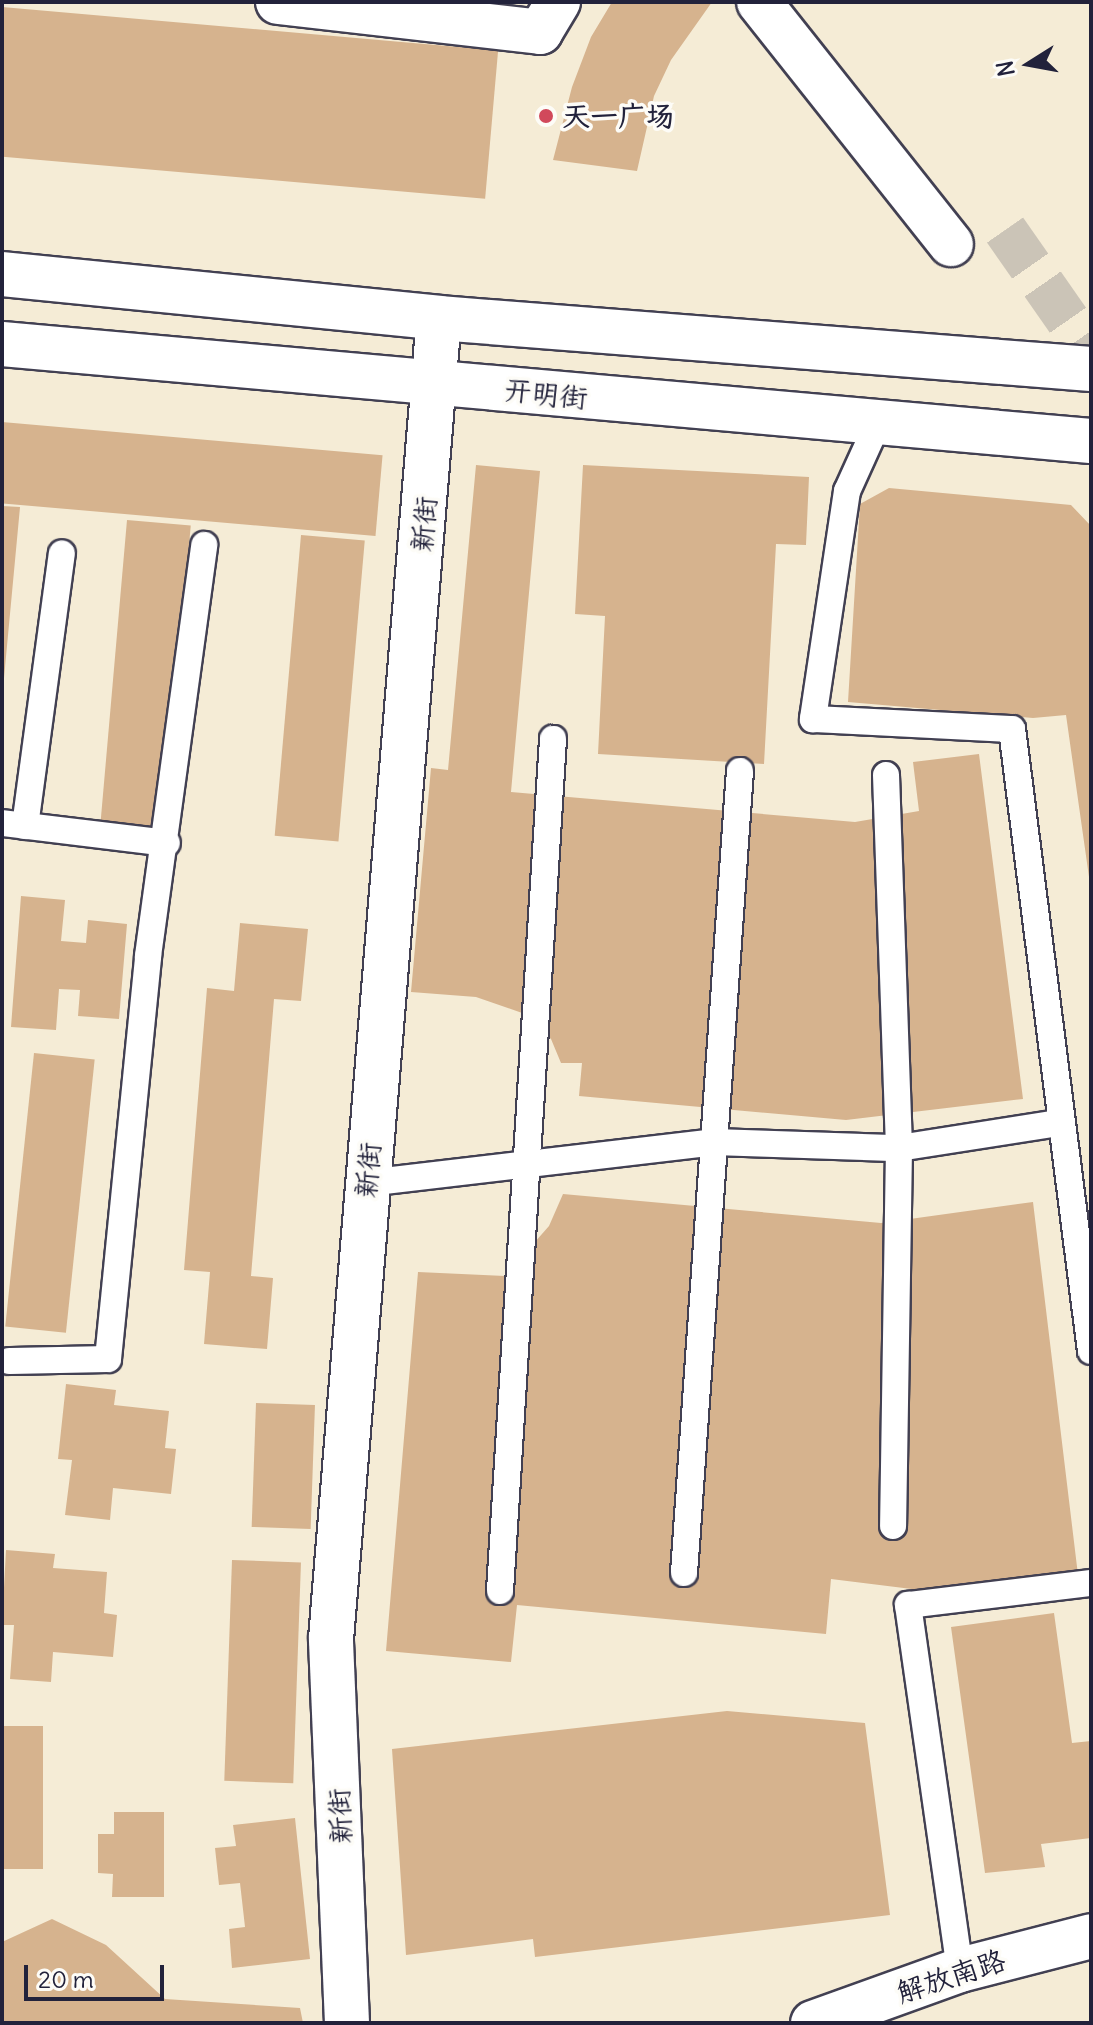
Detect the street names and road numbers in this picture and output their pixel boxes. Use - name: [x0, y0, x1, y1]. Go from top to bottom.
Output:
- street label: 开明街: [502, 373, 590, 415]
- street label: 新街: [405, 495, 443, 553]
- street label: 新街: [349, 1141, 387, 1199]
- street label: 新街: [322, 1787, 358, 1845]
- street label: 解放南路: [893, 1943, 1009, 2009]

